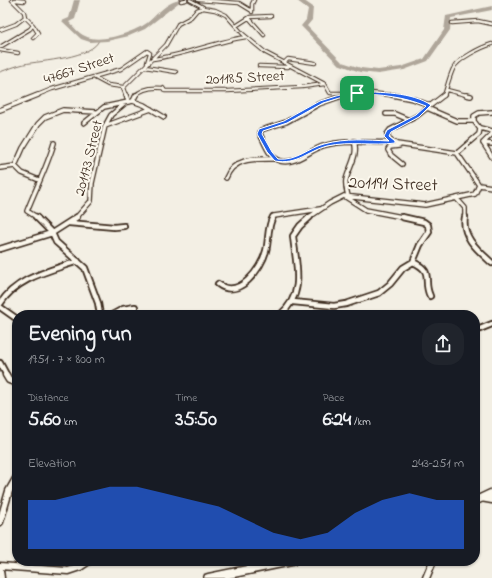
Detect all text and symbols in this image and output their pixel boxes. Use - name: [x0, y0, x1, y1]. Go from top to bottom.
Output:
- street label: 47667 Street: [41, 47, 117, 91]
- street label: 201185 Street: [205, 65, 285, 91]
- pin: [340, 76, 374, 110]
- icon: arrive: [346, 82, 368, 104]
- street label: 201173 Street: [69, 118, 109, 198]
- street label: 201191 Street: [348, 170, 438, 200]
- text: Evening run: [28, 319, 132, 351]
- button: share: [422, 323, 464, 365]
- text: 19:51 · 7 × 800 m: [28, 350, 105, 369]
- text: Distance: [28, 390, 69, 406]
- text: Time: [175, 390, 197, 406]
- text: Pace: [323, 390, 344, 406]
- text: 5.60: [28, 406, 61, 435]
- text: 35:50: [175, 406, 217, 435]
- text: 6:24: [323, 406, 351, 435]
- text: km: [61, 414, 77, 430]
- text: /km: [351, 414, 371, 430]
- text: Elevation: [28, 454, 76, 473]
- text: 243–251 m: [412, 454, 464, 473]

